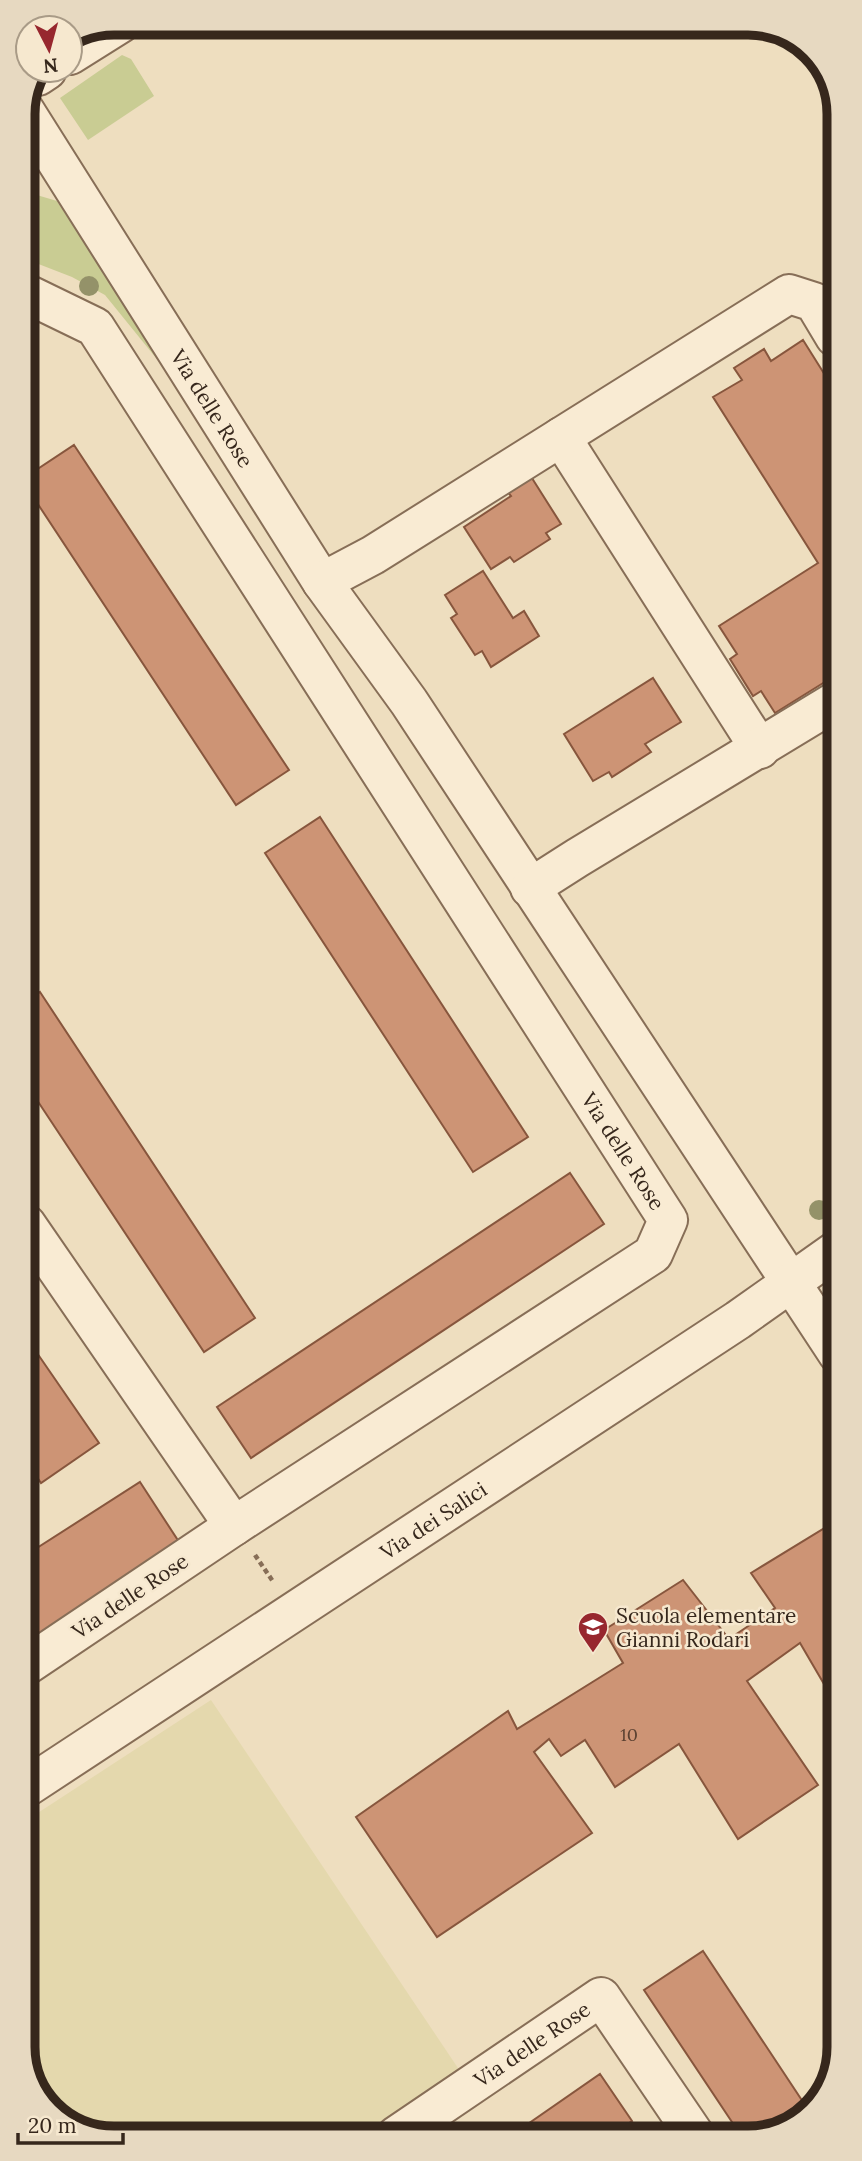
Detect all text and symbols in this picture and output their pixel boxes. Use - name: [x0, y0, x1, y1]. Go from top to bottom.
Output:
- north arrow: [14, 14, 84, 84]
- text: N: [42, 53, 59, 79]
- street label: Via delle Rose: [165, 343, 260, 472]
- street label: Via delle Rose: [575, 1086, 671, 1215]
- street label: Via dei Salici: [374, 1475, 492, 1566]
- street label: Via delle Rose: [66, 1547, 193, 1645]
- place label: Scuola elementare Gianni Rodari: [616, 1602, 796, 1653]
- school or university icon: Scuola elementare Gianni Rodari: [576, 1610, 610, 1654]
- house number: 10: [620, 1723, 638, 1746]
- street label: Via delle Rose: [468, 1995, 595, 2093]
- scale bar: [18, 2102, 122, 2146]
- text: 20 m: [28, 2112, 77, 2139]

